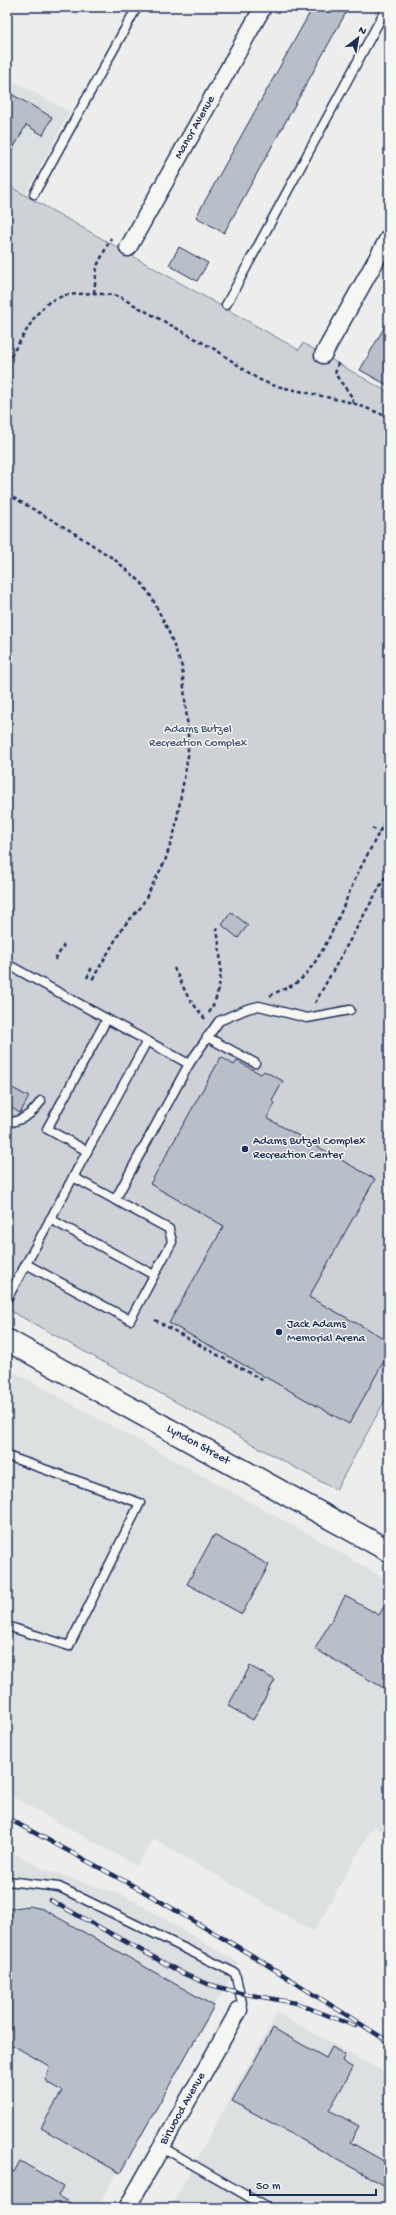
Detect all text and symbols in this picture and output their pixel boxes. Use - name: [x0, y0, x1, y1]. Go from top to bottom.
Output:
- north arrow: [338, 18, 378, 58]
- text: N: [356, 24, 368, 38]
- street label: Manor Avenue: [172, 93, 219, 162]
- park label: Adams Butzel Recreation Complex: [149, 723, 248, 751]
- place label: Adams Butzel Complex Recreation Center: [253, 1135, 366, 1163]
- marker: Adams Butzel Complex Recreation Center: [240, 1144, 250, 1154]
- place label: Jack Adams Memorial Arena: [287, 1318, 365, 1346]
- marker: Jack Adams Memorial Arena: [274, 1327, 284, 1337]
- street label: Lyndon Street: [164, 1422, 233, 1469]
- street label: Birwood Avenue: [157, 2069, 209, 2148]
- scale bar: [250, 2171, 376, 2197]
- text: 50 m: [256, 2180, 281, 2194]

